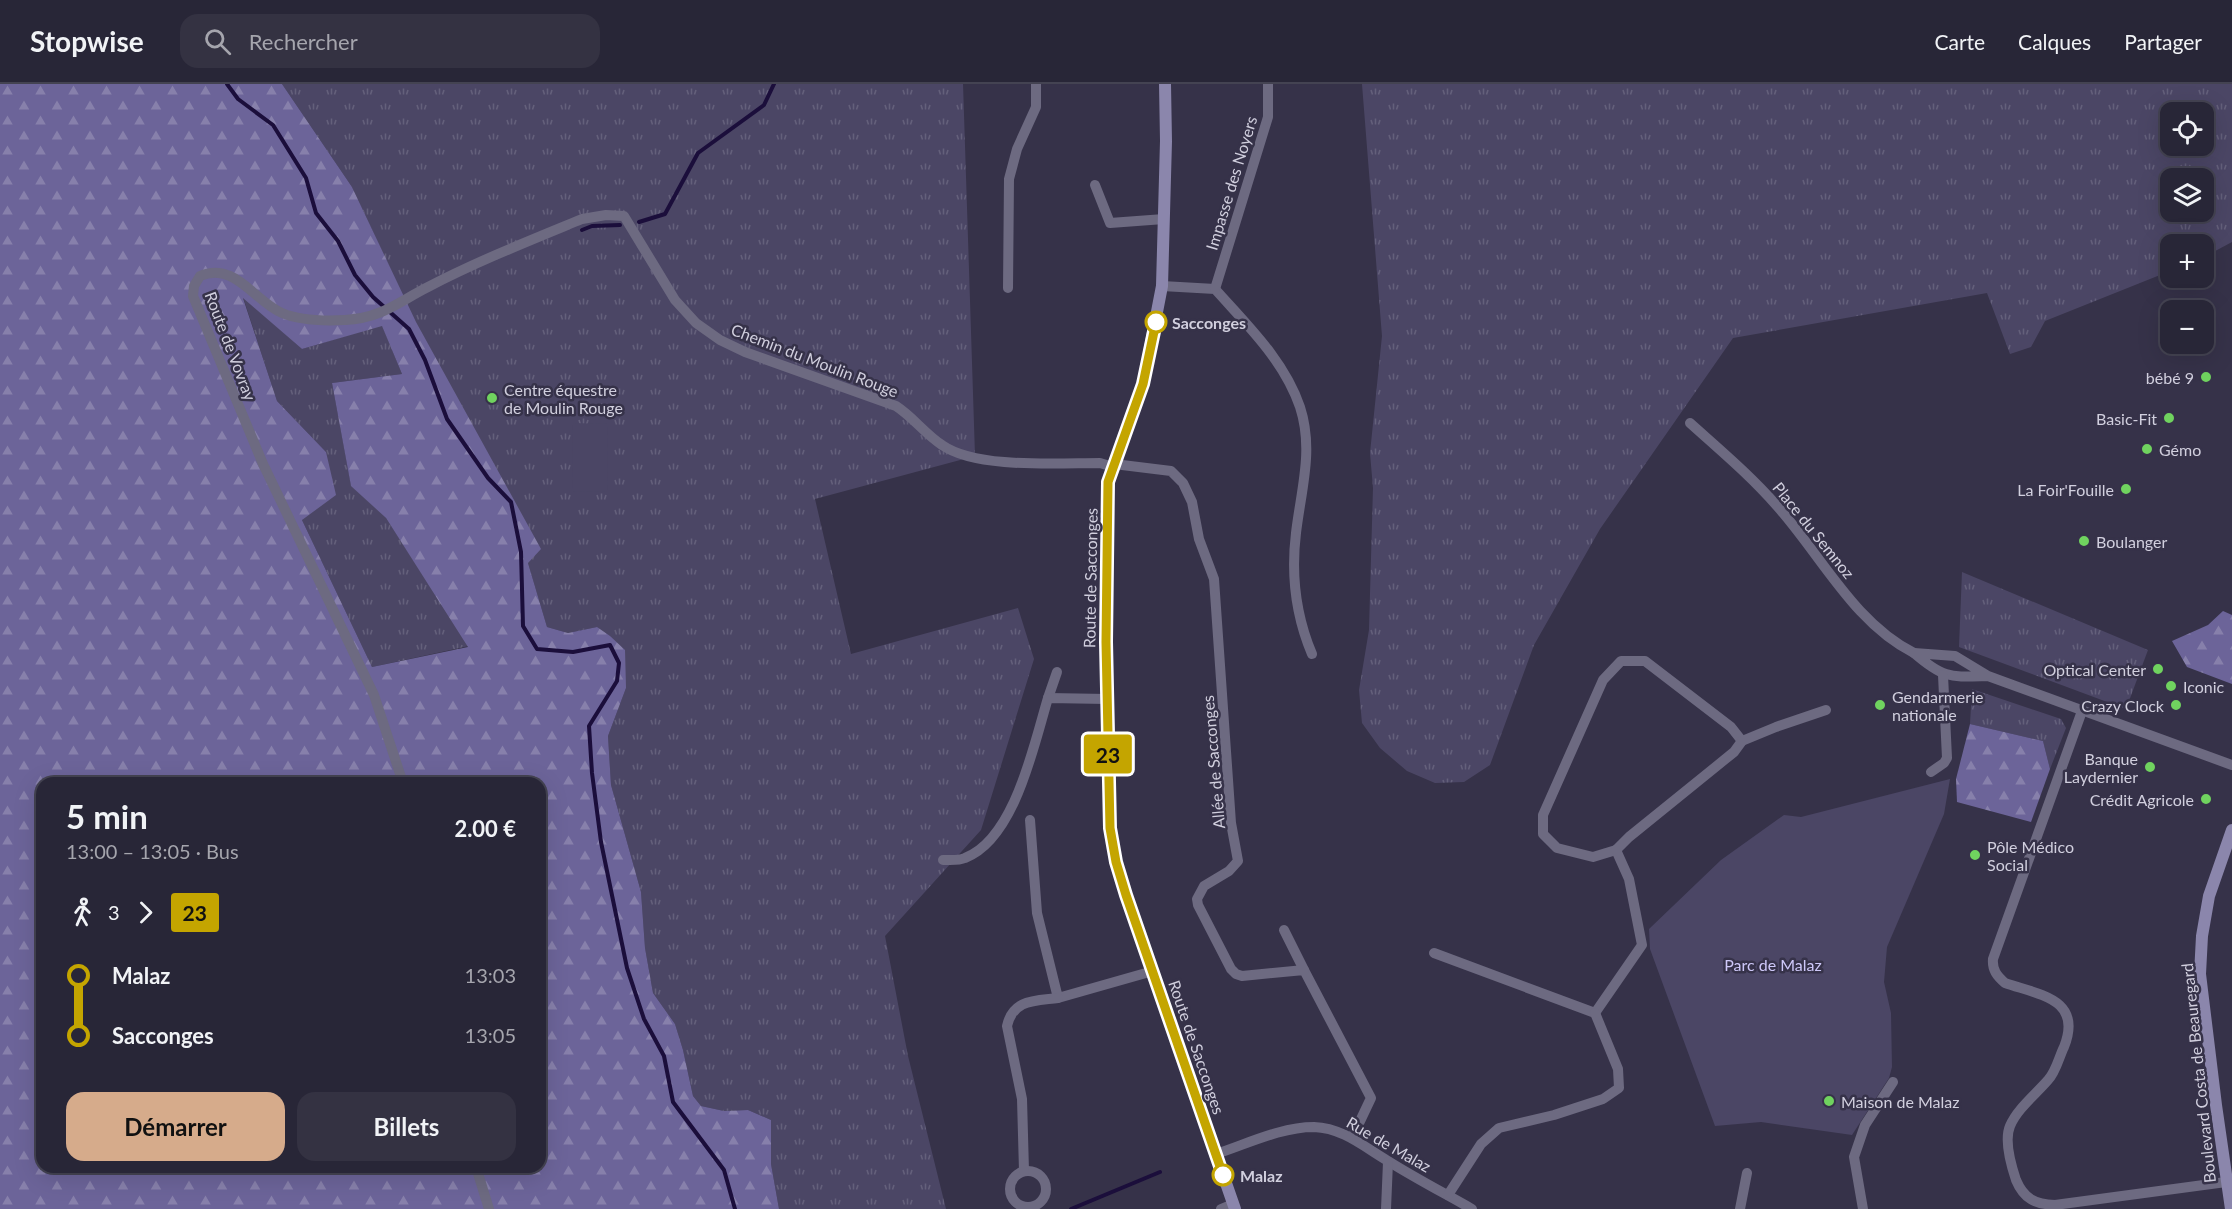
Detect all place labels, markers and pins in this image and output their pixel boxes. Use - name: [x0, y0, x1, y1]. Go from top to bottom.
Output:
- marker: Sacconges: [1145, 311, 1167, 333]
- place label: Sacconges: [1172, 313, 1246, 332]
- place label: bébé 9: [2146, 368, 2194, 387]
- marker: bébé 9: [2199, 370, 2213, 384]
- place label: Centre équestre de Moulin Rouge: [504, 380, 623, 417]
- marker: Centre équestre de Moulin Rouge: [485, 391, 499, 405]
- place label: Basic-Fit: [2096, 409, 2157, 428]
- marker: Basic-Fit: [2162, 411, 2176, 425]
- place label: Gémo: [2159, 440, 2201, 459]
- marker: Gémo: [2140, 442, 2154, 456]
- place label: La Foir'Fouille: [2017, 480, 2114, 499]
- marker: La Foir'Fouille: [2119, 482, 2133, 496]
- place label: Boulanger: [2096, 532, 2168, 551]
- marker: Boulanger: [2077, 534, 2091, 548]
- place label: Optical Center: [2043, 660, 2146, 679]
- marker: Optical Center: [2151, 662, 2165, 676]
- place label: Iconic: [2183, 677, 2225, 696]
- marker: Iconic: [2164, 679, 2178, 693]
- place label: Gendarmerie nationale: [1892, 687, 1983, 724]
- place label: Crazy Clock: [2081, 696, 2165, 715]
- marker: Gendarmerie nationale: [1873, 698, 1887, 712]
- marker: Crazy Clock: [2169, 698, 2183, 712]
- place label: Banque Laydernier: [2064, 749, 2138, 786]
- marker: Banque Laydernier: [2143, 760, 2157, 774]
- place label: Crédit Agricole: [2090, 790, 2194, 809]
- marker: Crédit Agricole: [2199, 792, 2213, 806]
- place label: Pôle Médico Social: [1987, 837, 2074, 874]
- marker: Pôle Médico Social: [1968, 848, 1982, 862]
- place label: Maison de Malaz: [1841, 1092, 1959, 1111]
- marker: Maison de Malaz: [1822, 1094, 1836, 1108]
- marker: Malaz: [1212, 1164, 1234, 1186]
- place label: Malaz: [1240, 1166, 1282, 1185]

